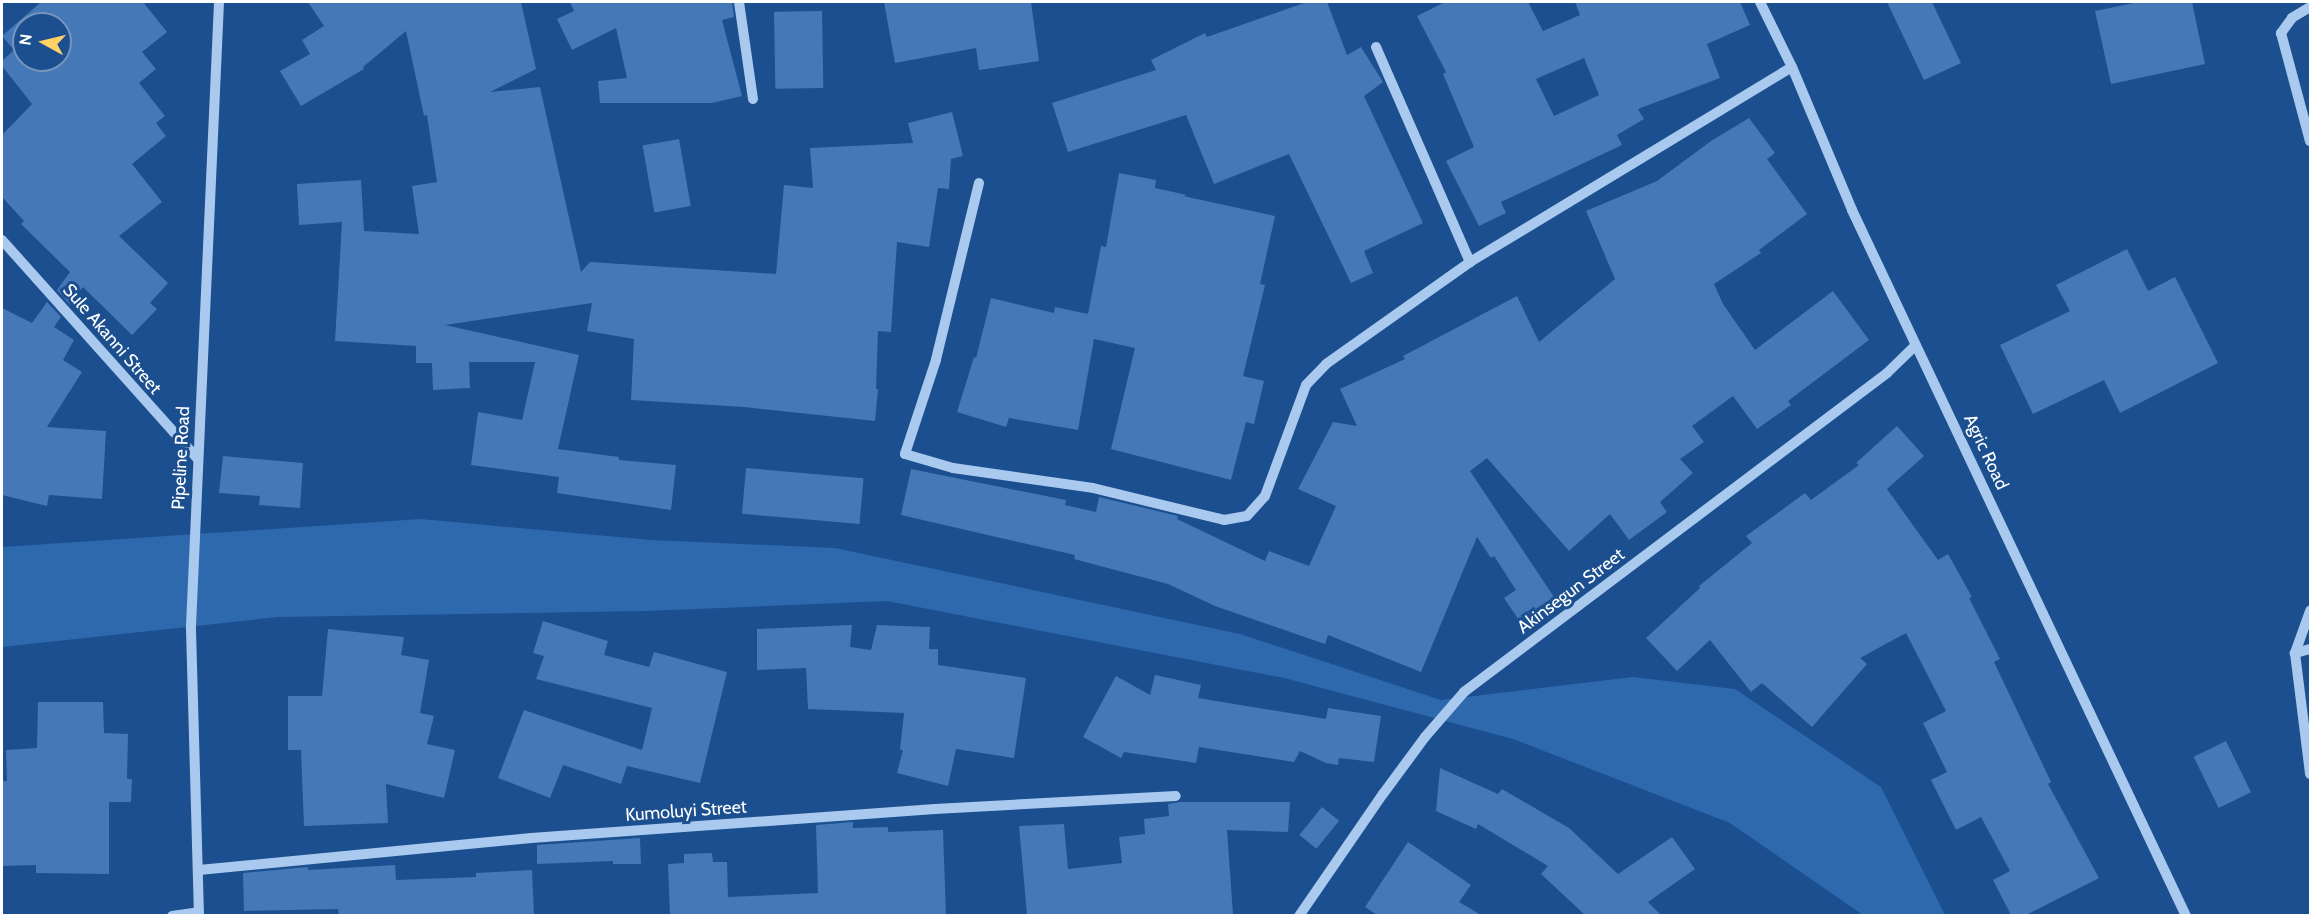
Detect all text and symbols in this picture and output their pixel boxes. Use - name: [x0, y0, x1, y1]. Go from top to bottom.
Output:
- north arrow: [12, 12, 72, 72]
- text: N: [15, 33, 36, 47]
- street label: Sule Akanni Street: [58, 279, 166, 399]
- street label: Pipeline Road: [168, 406, 194, 510]
- street label: Agric Road: [1959, 411, 2013, 493]
- street label: Akinsegun Street: [1513, 544, 1629, 638]
- street label: Kumoluyi Street: [625, 796, 747, 826]

